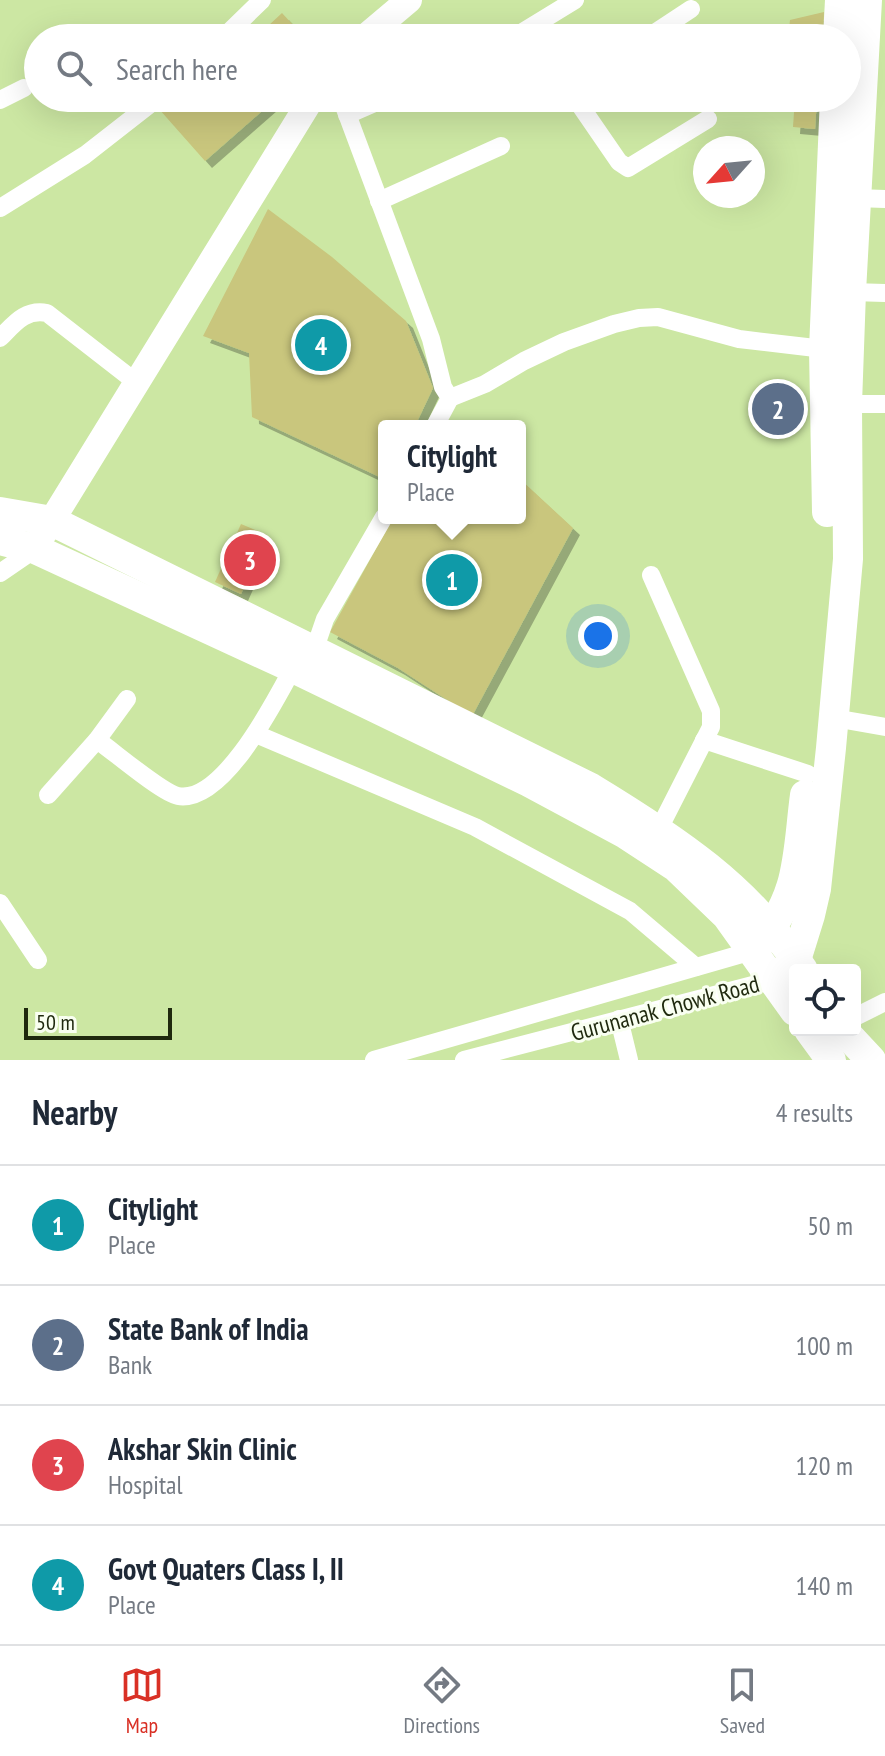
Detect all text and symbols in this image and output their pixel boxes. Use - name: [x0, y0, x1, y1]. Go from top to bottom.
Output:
- search box: [24, 24, 861, 112]
- icon: search: [52, 46, 96, 90]
- text: Search here: [116, 49, 238, 88]
- north arrow: [693, 136, 765, 208]
- pin: 4: [295, 315, 347, 375]
- pin: 2: [752, 379, 804, 439]
- popup: [378, 420, 526, 524]
- text: Citylight: [407, 436, 497, 475]
- text: Place: [407, 475, 455, 508]
- pin: 3: [224, 530, 276, 590]
- pin: 1: [426, 550, 478, 610]
- your location: [578, 616, 618, 656]
- map controls: [789, 964, 861, 1036]
- button: locate: [789, 964, 861, 1036]
- street label: Gurunanak Chowk Road: [567, 968, 763, 1048]
- scale bar: [24, 1004, 172, 1040]
- text: 50 m: [36, 1008, 75, 1036]
- text: Nearby: [32, 1090, 117, 1134]
- text: 4 results: [776, 1096, 853, 1129]
- text: Citylight: [108, 1189, 198, 1228]
- text: 1: [52, 1209, 64, 1242]
- text: 50 m: [807, 1209, 853, 1242]
- text: Place: [108, 1228, 156, 1261]
- text: State Bank of India: [108, 1309, 309, 1348]
- text: 2: [52, 1329, 64, 1362]
- text: 100 m: [795, 1329, 853, 1362]
- text: Bank: [108, 1348, 152, 1381]
- text: Akshar Skin Clinic: [108, 1429, 297, 1468]
- text: 3: [52, 1449, 64, 1482]
- text: 120 m: [795, 1449, 853, 1482]
- text: Hospital: [108, 1468, 183, 1501]
- text: Govt Quaters Class I, II: [108, 1549, 344, 1588]
- text: 4: [52, 1569, 64, 1602]
- text: 140 m: [795, 1569, 853, 1602]
- text: Place: [108, 1588, 156, 1621]
- tab: Map: [120, 1663, 164, 1739]
- tab: Directions: [404, 1663, 480, 1739]
- tab: Saved: [720, 1663, 765, 1739]

